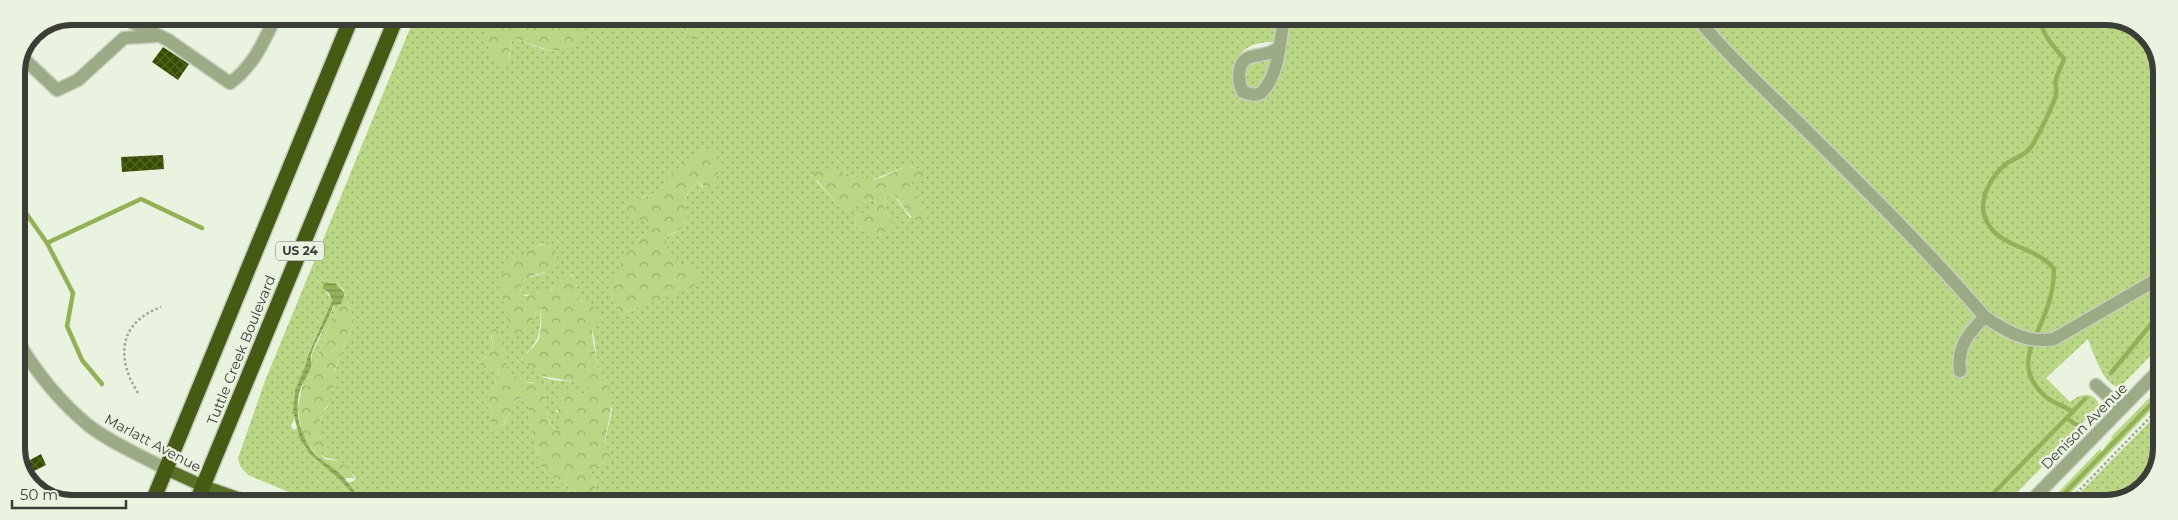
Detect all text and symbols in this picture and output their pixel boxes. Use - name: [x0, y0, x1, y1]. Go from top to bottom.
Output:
- road number: US 24: [276, 242, 324, 260]
- street label: Tuttle Creek Boulevard: [203, 272, 279, 428]
- street label: Denison Avenue: [2037, 379, 2131, 473]
- street label: Marlatt Avenue: [102, 410, 204, 476]
- scale bar: [12, 478, 126, 510]
- text: 50 m: [20, 485, 58, 504]

